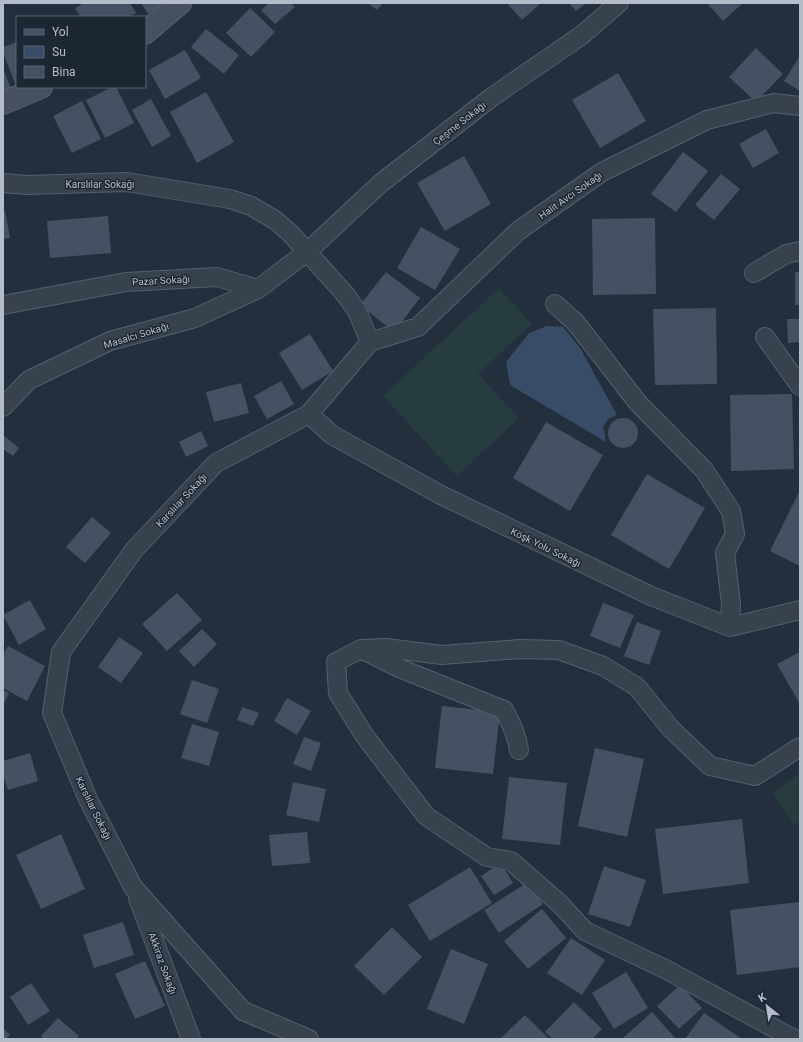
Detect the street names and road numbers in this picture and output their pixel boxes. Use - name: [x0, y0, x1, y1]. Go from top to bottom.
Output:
- street label: Çeşme Sokağı: [431, 99, 488, 147]
- street label: Halit Avcı Sokağı: [537, 169, 604, 221]
- street label: Karslılar Sokağı: [65, 179, 135, 190]
- street label: Pazar Sokağı: [132, 273, 190, 288]
- street label: Masalcı Sokağı: [102, 320, 170, 351]
- street label: Karslılar Sokağı: [154, 471, 209, 529]
- street label: Köşk Yolu Sokağı: [509, 526, 583, 569]
- street label: Karslılar Sokağı: [73, 775, 114, 842]
- street label: Akkiraz Sokağı: [146, 931, 179, 996]

